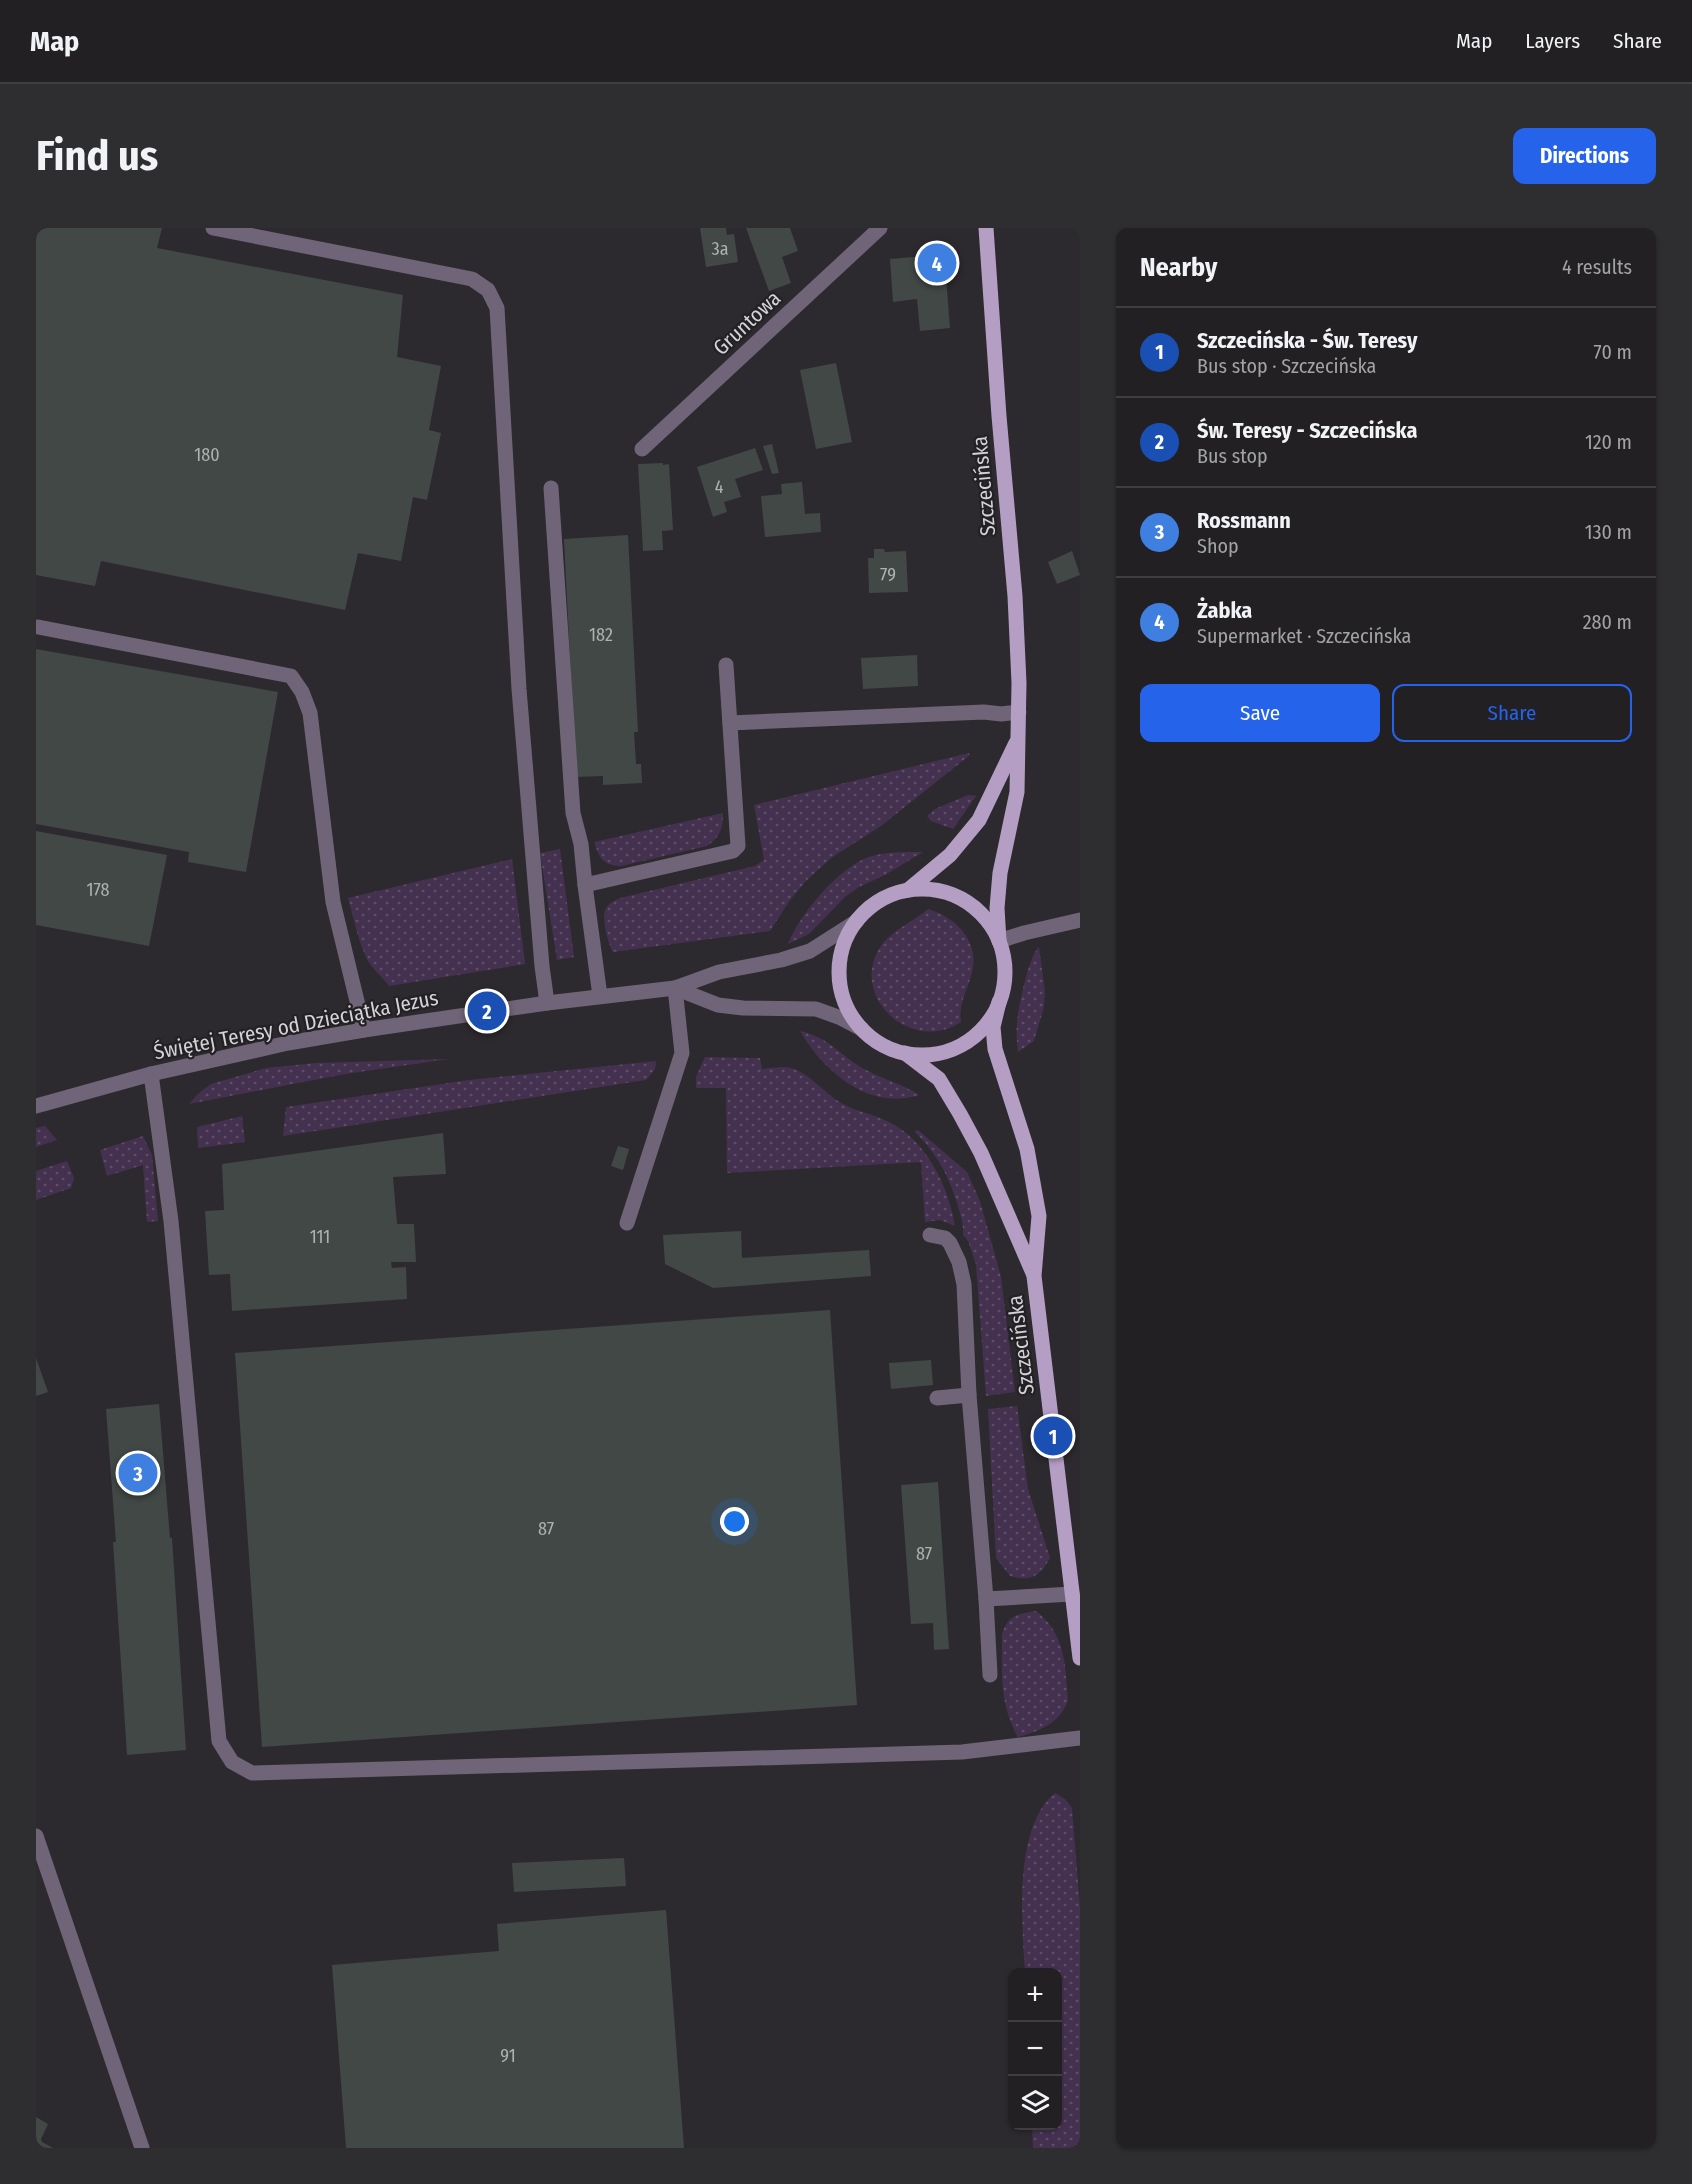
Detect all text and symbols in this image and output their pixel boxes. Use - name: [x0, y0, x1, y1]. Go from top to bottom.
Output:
- text: Map: [30, 25, 79, 58]
- text: Map: [1456, 28, 1492, 54]
- text: Layers: [1525, 28, 1580, 54]
- text: Share: [1613, 28, 1662, 54]
- button: Directions: [1513, 128, 1656, 184]
- text: Find us: [36, 131, 158, 181]
- house number: 3a: [712, 238, 729, 260]
- pin: 4: [918, 240, 956, 285]
- text: Nearby: [1140, 252, 1217, 283]
- text: 4 results: [1562, 255, 1632, 279]
- street label: Gruntowa: [708, 285, 786, 361]
- text: Szczecińska - Św. Teresy: [1197, 327, 1417, 354]
- text: 1: [1155, 340, 1164, 364]
- text: 70 m: [1594, 340, 1632, 364]
- text: Bus stop · Szczecińska: [1197, 354, 1376, 378]
- text: Św. Teresy - Szczecińska: [1197, 417, 1417, 444]
- text: 2: [1155, 430, 1164, 454]
- text: 120 m: [1585, 430, 1632, 454]
- street label: Szczecińska: [967, 435, 1001, 537]
- house number: 180: [194, 444, 220, 466]
- text: Bus stop: [1197, 444, 1268, 468]
- house number: 4: [715, 476, 724, 498]
- text: Rossmann: [1197, 507, 1291, 534]
- text: 3: [1155, 520, 1164, 544]
- text: 130 m: [1585, 520, 1632, 544]
- text: Shop: [1197, 534, 1239, 558]
- house number: 79: [880, 564, 896, 586]
- text: Żabka: [1197, 597, 1252, 624]
- text: 4: [1154, 610, 1165, 634]
- text: 280 m: [1583, 610, 1632, 634]
- house number: 182: [589, 624, 613, 646]
- text: Supermarket · Szczecińska: [1197, 624, 1411, 648]
- button: Save: [1140, 684, 1380, 742]
- button: Share: [1392, 684, 1632, 742]
- house number: 178: [87, 879, 109, 901]
- street label: Świętej Teresy od Dzieciątka Jezus: [151, 985, 441, 1065]
- pin: 2: [468, 988, 506, 1034]
- house number: 111: [310, 1226, 330, 1248]
- street label: Szczecińska: [1002, 1294, 1040, 1396]
- pin: 1: [1034, 1414, 1072, 1458]
- pin: 3: [118, 1450, 158, 1496]
- your location: [720, 1507, 749, 1536]
- house number: 87: [538, 1518, 554, 1540]
- house number: 87: [916, 1543, 932, 1565]
- map controls: [1008, 1968, 1062, 2130]
- button: +: [1008, 1968, 1062, 2022]
- button: −: [1008, 2022, 1062, 2076]
- house number: 91: [500, 2045, 516, 2067]
- button: layers: [1008, 2076, 1062, 2130]

